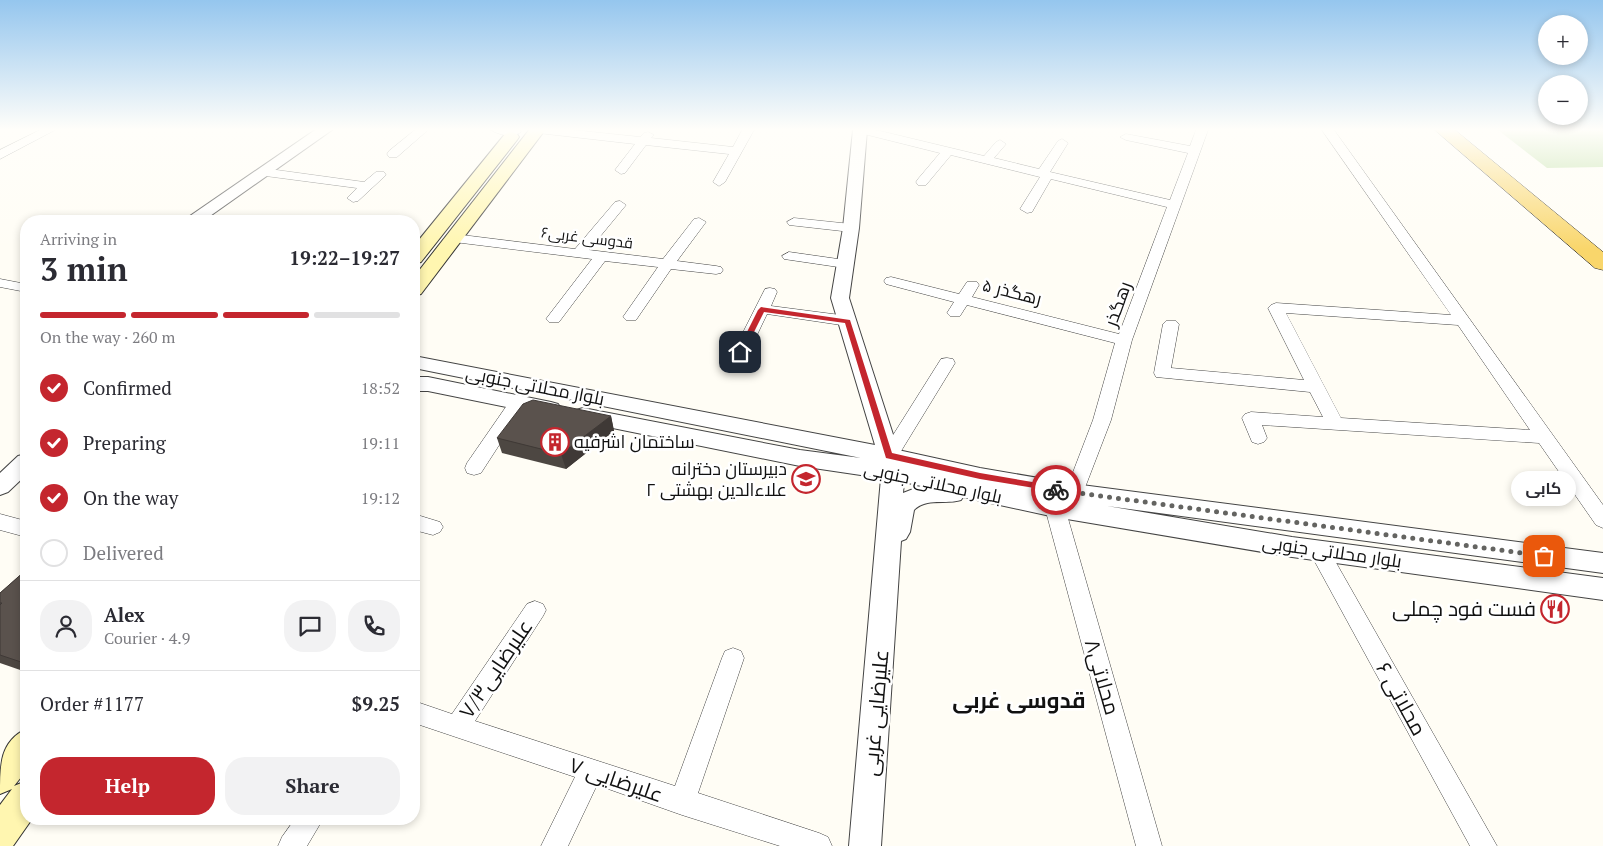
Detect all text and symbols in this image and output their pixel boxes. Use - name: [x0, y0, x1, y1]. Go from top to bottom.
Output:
- map controls: [1538, 15, 1588, 125]
- button: +: [1538, 15, 1588, 65]
- button: −: [1538, 75, 1588, 125]
- street label: قدوسی غربی۶: [540, 221, 634, 254]
- text: Arriving in: [40, 228, 117, 250]
- text: 19:22–19:27: [289, 245, 400, 270]
- text: 3 min: [40, 248, 128, 290]
- street label: ۵ رهگذر: [980, 272, 1044, 310]
- street label: رهگذر: [1098, 278, 1136, 330]
- text: On the way · 260 m: [40, 326, 175, 348]
- pin: [719, 331, 761, 373]
- icon: home: [726, 338, 754, 366]
- street label: بلوار محلاتی جنوبی: [464, 360, 607, 410]
- icon: check: [40, 374, 68, 402]
- text: Confirmed: [83, 375, 172, 400]
- text: 18:52: [361, 377, 400, 399]
- building icon: ساختمان اشرفیه: [540, 427, 570, 457]
- icon: check: [40, 429, 68, 457]
- place label: ساختمان اشرفیه: [574, 429, 695, 453]
- text: Preparing: [83, 430, 166, 455]
- text: 19:11: [361, 432, 400, 454]
- place label: دبیرستان دخترانه علاءالدین بهشتی ۲: [646, 456, 787, 501]
- street label: بلوار محلاتی جنوبی: [862, 456, 1005, 508]
- school or university icon: دبیرستان دخترانه علاءالدین بهشتی ۲: [791, 464, 821, 494]
- courier: [1031, 465, 1081, 515]
- callout: کابی: [1512, 471, 1576, 506]
- icon: bike: [1042, 476, 1070, 504]
- text: کابی: [1526, 477, 1561, 499]
- icon: check: [40, 484, 68, 512]
- text: On the way: [83, 485, 178, 510]
- text: 19:12: [361, 487, 400, 509]
- street label: بلوار محلاتی جنوبی: [1261, 529, 1403, 573]
- pin: [1523, 535, 1565, 577]
- text: Delivered: [83, 540, 164, 565]
- icon: bag: [1530, 542, 1558, 570]
- place label: فست فود چملی: [1392, 594, 1536, 623]
- restaurant icon: فست فود چملی: [1540, 594, 1570, 624]
- button: person: [40, 600, 92, 652]
- button: chat: [284, 600, 336, 652]
- button: phone: [348, 600, 400, 652]
- text: Alex: [104, 602, 145, 627]
- street label: علیرضایی۷/۳: [452, 614, 539, 723]
- text: Courier · 4.9: [104, 627, 190, 649]
- street label: محلاتی۸: [1079, 636, 1127, 718]
- street label: علیرضایی غربی: [856, 648, 894, 777]
- street label: ۶ محلاتی: [1370, 657, 1433, 740]
- district label: قدوسی غربی: [952, 685, 1086, 714]
- text: Order #1177: [40, 691, 144, 716]
- text: $9.25: [351, 691, 400, 716]
- street label: ۷ علیرضایی: [566, 750, 667, 808]
- button: Help: [40, 757, 215, 815]
- button: Share: [225, 757, 400, 815]

